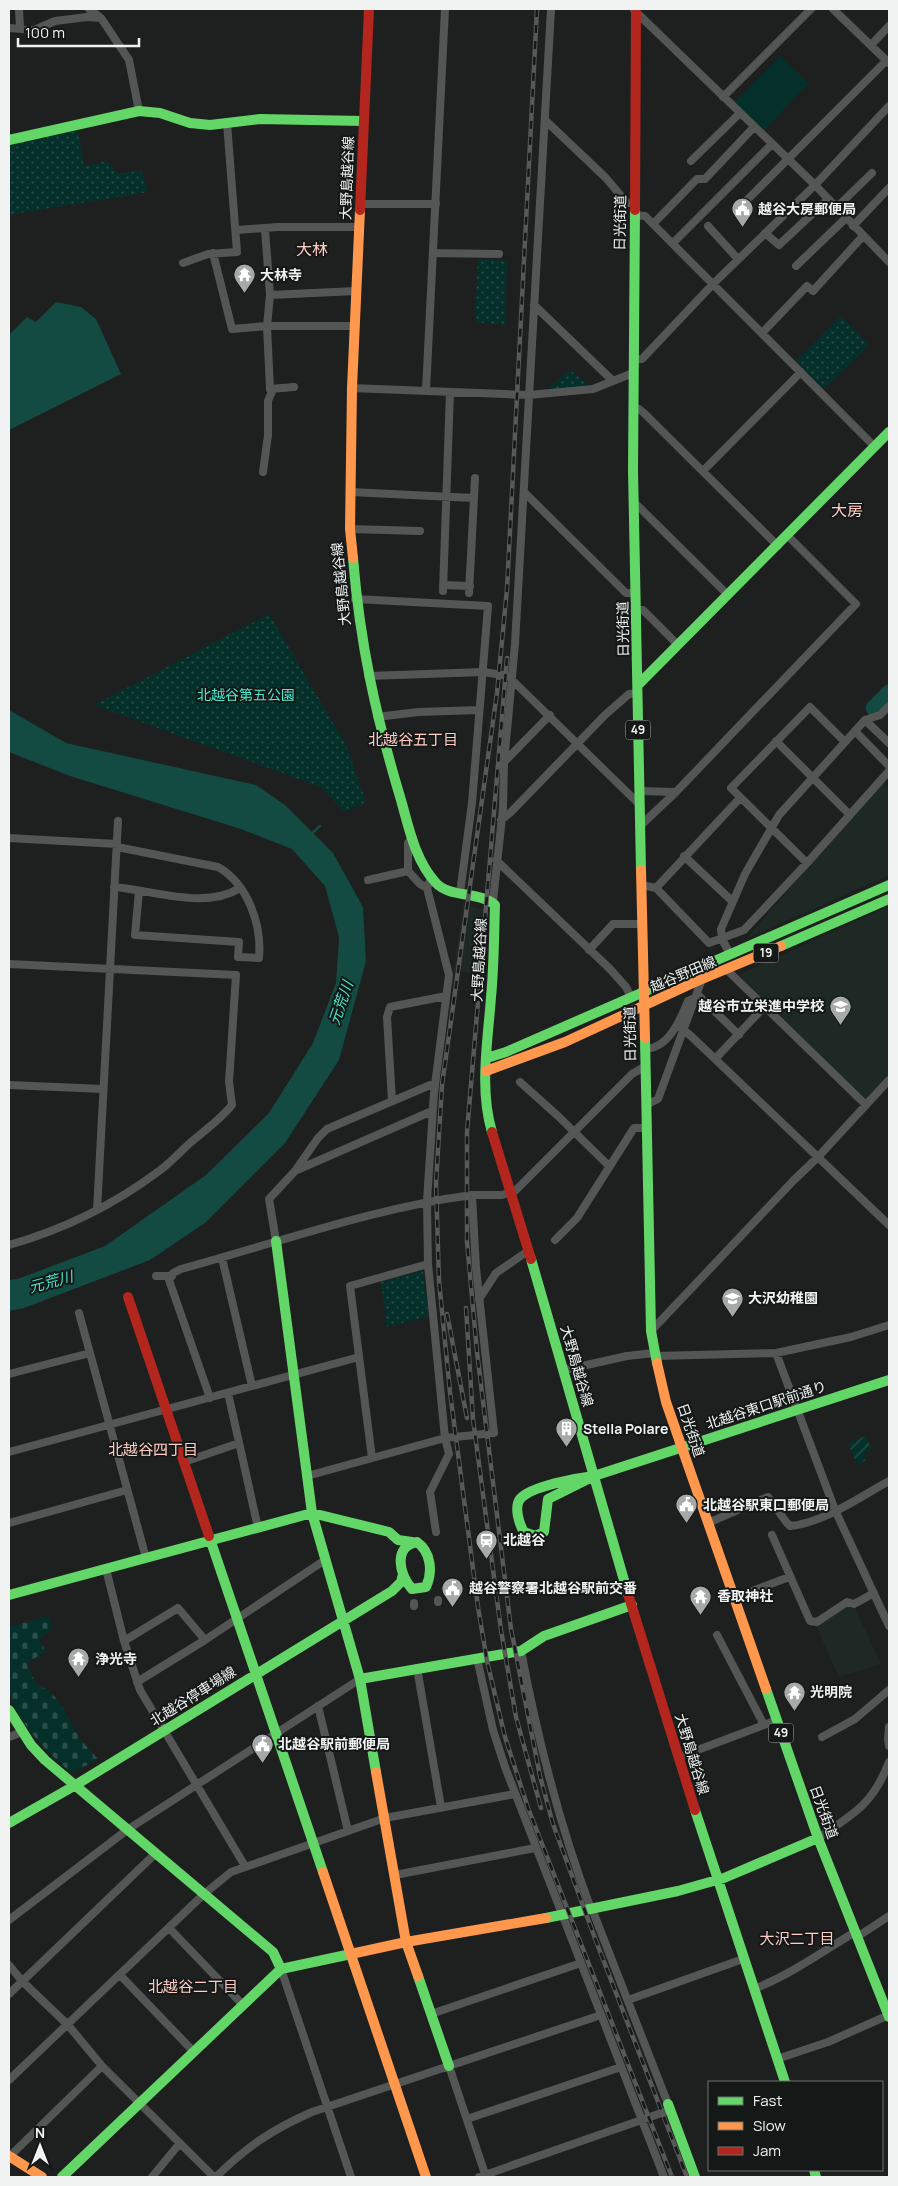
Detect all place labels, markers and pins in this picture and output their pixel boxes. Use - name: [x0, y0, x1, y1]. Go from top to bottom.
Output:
- public building icon: 越谷大房郵便局: [730, 197, 754, 228]
- place label: 越谷大房郵便局: [758, 199, 856, 218]
- temple icon: 大林寺: [232, 263, 256, 294]
- place label: 大林寺: [260, 265, 302, 284]
- school or university icon: 越谷市立栄進中学校: [828, 994, 852, 1025]
- place label: 越谷市立栄進中学校: [698, 996, 824, 1015]
- school or university icon: 大沢幼稚園: [720, 1286, 744, 1317]
- place label: 大沢幼稚園: [748, 1288, 818, 1307]
- building icon: Stella Polare: [555, 1417, 579, 1448]
- place label: Stella Polare: [583, 1419, 668, 1438]
- public building icon: 北越谷駅東口郵便局: [675, 1493, 699, 1524]
- place label: 北越谷駅東口郵便局: [703, 1495, 829, 1514]
- station icon: 北越谷: [475, 1528, 499, 1559]
- place label: 北越谷: [503, 1530, 546, 1549]
- public building icon: 越谷警察署北越谷駅前交番: [441, 1576, 465, 1607]
- place label: 越谷警察署北越谷駅前交番: [469, 1578, 637, 1597]
- temple icon: 香取神社: [689, 1584, 713, 1615]
- place label: 香取神社: [717, 1586, 773, 1605]
- temple icon: 浄光寺: [67, 1647, 91, 1678]
- place label: 浄光寺: [95, 1649, 137, 1668]
- temple icon: 光明院: [782, 1680, 806, 1711]
- place label: 光明院: [810, 1682, 852, 1701]
- public building icon: 北越谷駅前郵便局: [250, 1732, 274, 1763]
- place label: 北越谷駅前郵便局: [278, 1734, 390, 1753]

